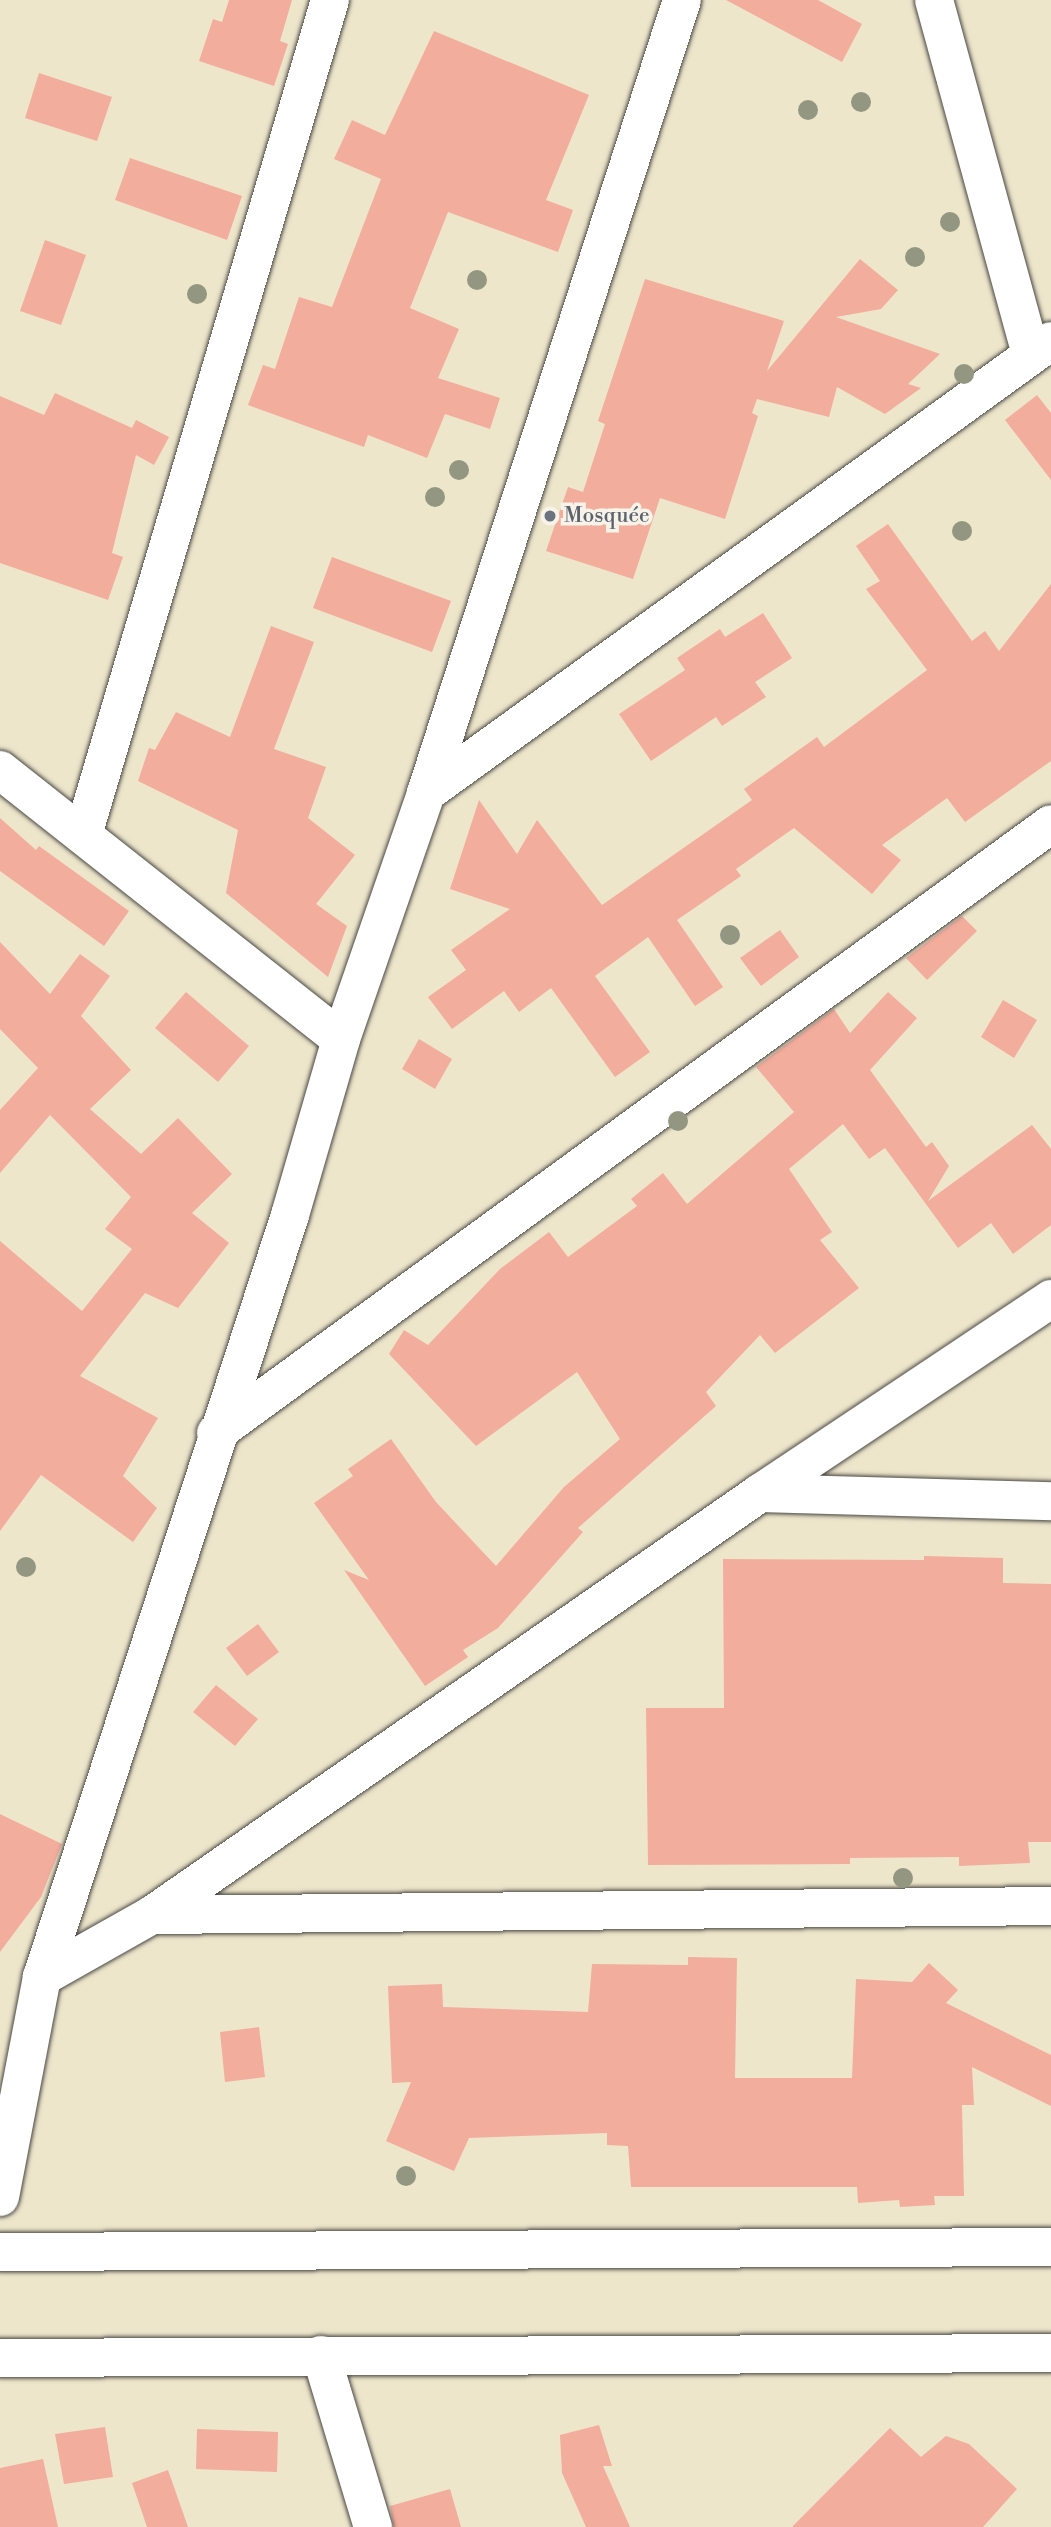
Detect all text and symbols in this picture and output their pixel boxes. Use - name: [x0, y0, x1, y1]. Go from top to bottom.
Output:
- place label: Mosquée: [564, 503, 650, 529]
- marker: Mosquée: [542, 508, 558, 524]

